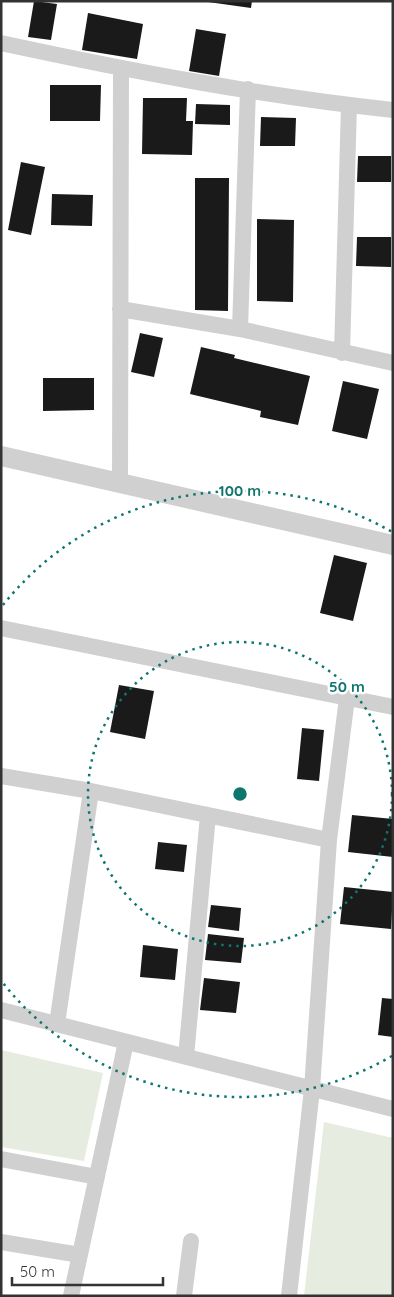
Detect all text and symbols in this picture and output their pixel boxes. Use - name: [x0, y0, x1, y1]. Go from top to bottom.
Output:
- text: 100 m: [219, 481, 261, 500]
- text: 50 m: [329, 677, 365, 696]
- centre of rings: [231, 785, 249, 803]
- scale bar: [12, 1254, 164, 1286]
- text: 50 m: [20, 1262, 55, 1281]

